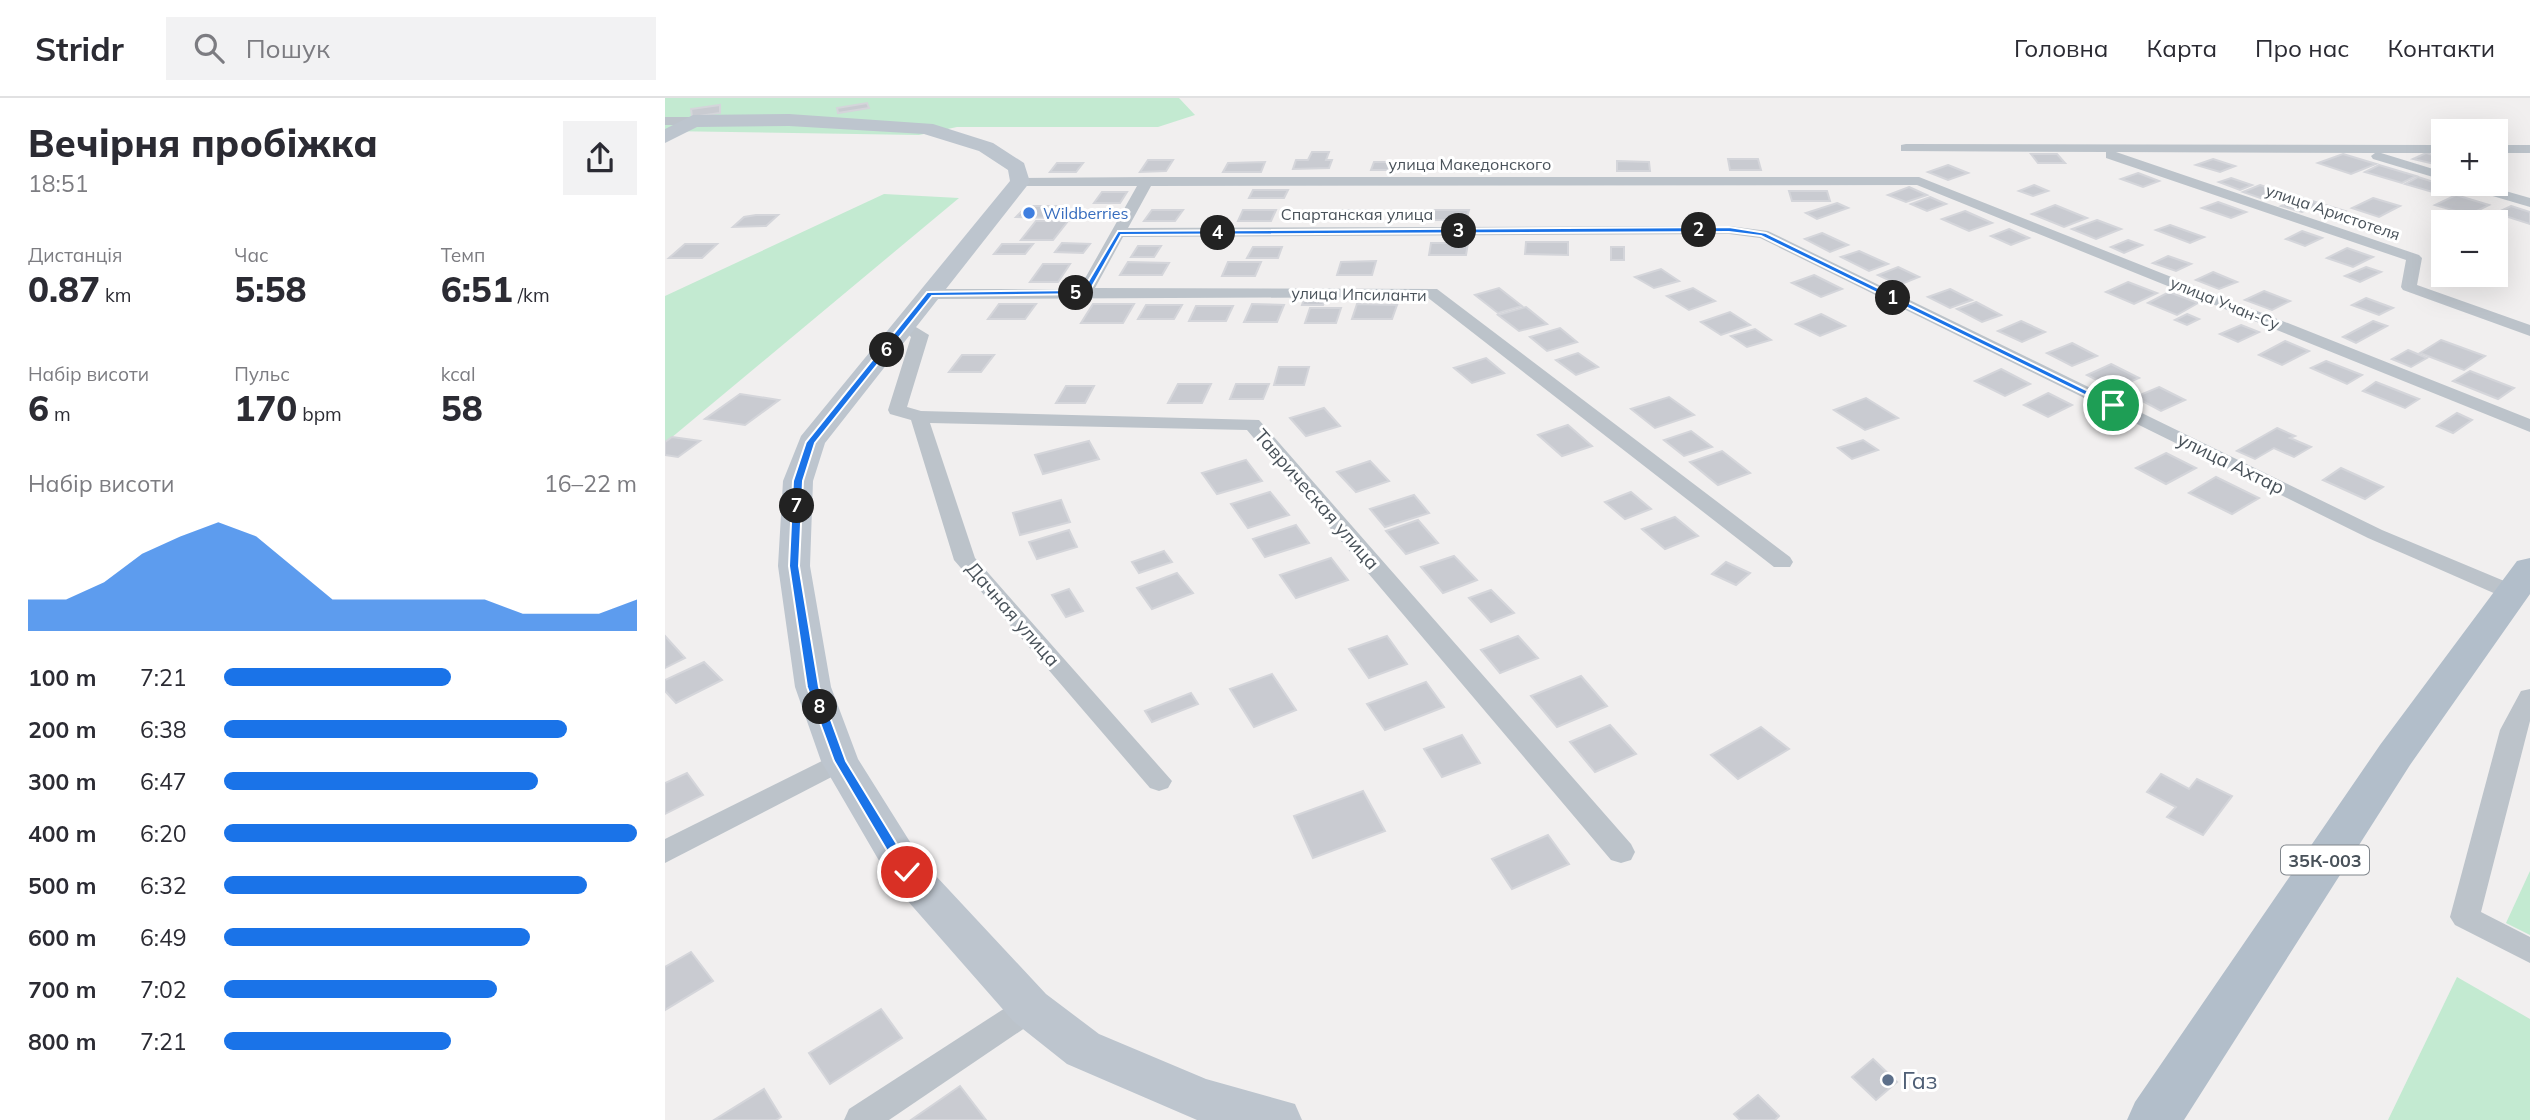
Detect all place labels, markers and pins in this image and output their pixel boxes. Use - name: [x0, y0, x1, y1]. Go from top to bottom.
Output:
- place label: Wildberries: [1043, 203, 1128, 223]
- marker: Wildberries: [1021, 205, 1037, 221]
- pin: 2: [1681, 212, 1717, 248]
- pin: 3: [1441, 214, 1477, 248]
- pin: 4: [1201, 216, 1235, 250]
- pin: 5: [1059, 276, 1093, 310]
- pin: 1: [1875, 280, 1911, 316]
- pin: 6: [869, 332, 905, 368]
- pin: [2083, 375, 2143, 435]
- pin: 7: [779, 488, 815, 524]
- pin: 8: [803, 690, 837, 724]
- pin: [877, 842, 937, 902]
- place label: Газ: [1902, 1066, 1937, 1095]
- marker: Газ: [1880, 1072, 1896, 1088]

